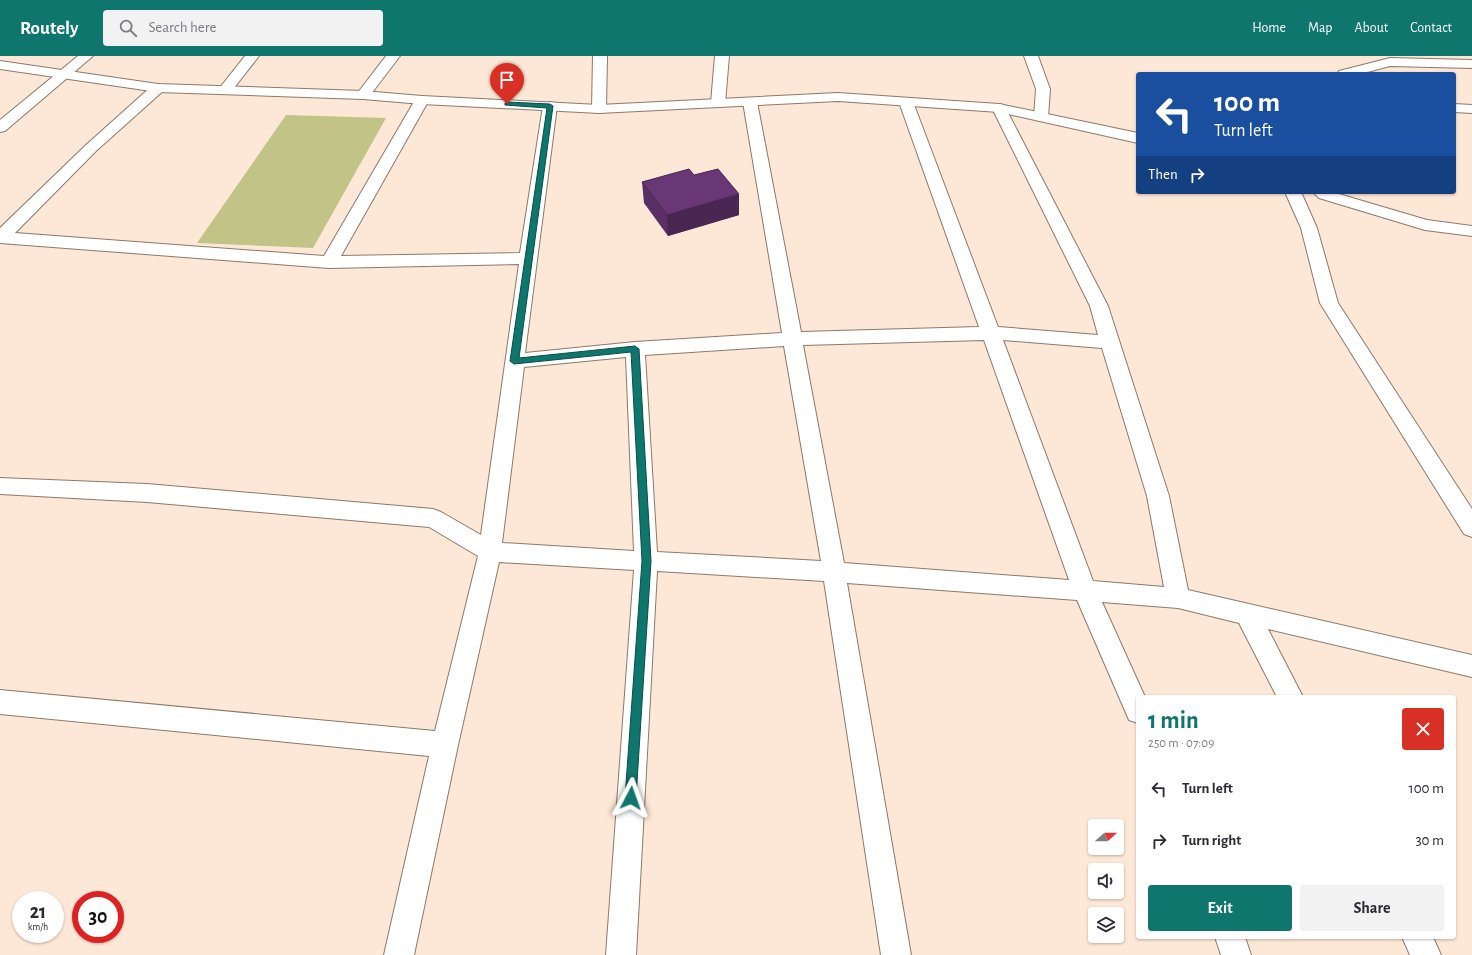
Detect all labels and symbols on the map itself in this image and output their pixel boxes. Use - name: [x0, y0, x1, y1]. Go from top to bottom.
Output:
- pin: [490, 63, 524, 104]
- position arrow: [610, 777, 652, 819]
- north arrow: [1088, 819, 1124, 855]
- speed limit sign: 30: [72, 891, 124, 943]

